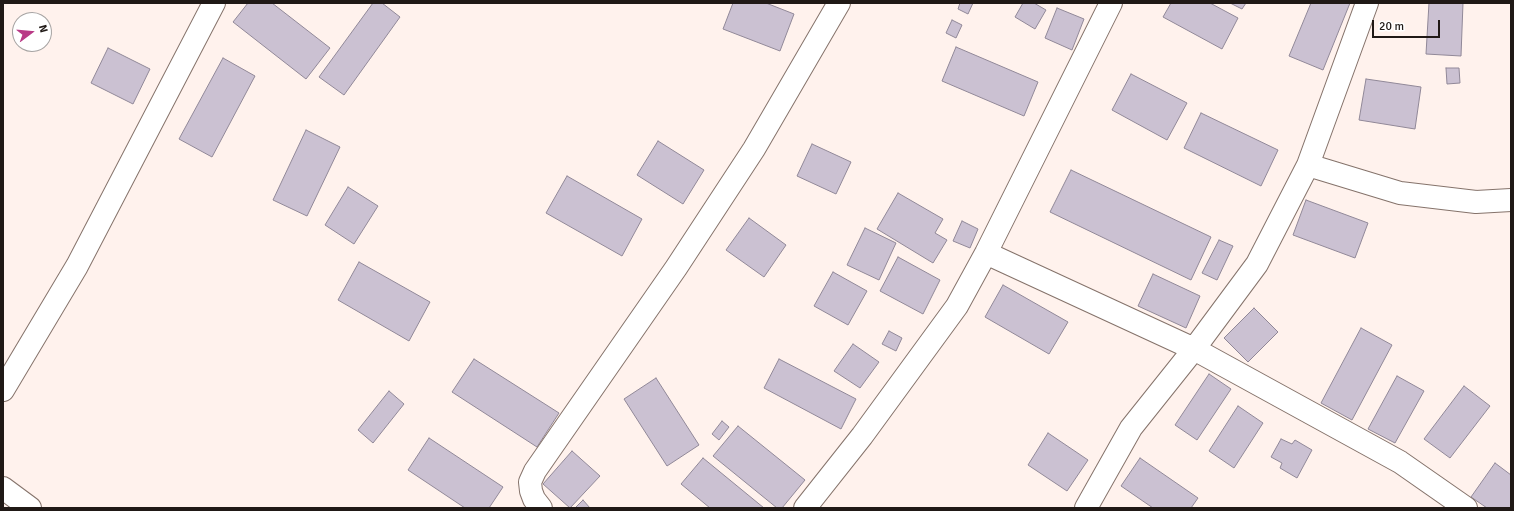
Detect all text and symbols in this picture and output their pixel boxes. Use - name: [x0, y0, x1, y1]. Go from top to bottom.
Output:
- north arrow: [12, 12, 52, 52]
- scale bar: [1374, 12, 1442, 38]
- text: 20 m: [1379, 19, 1404, 34]
- text: N: [36, 23, 50, 34]

